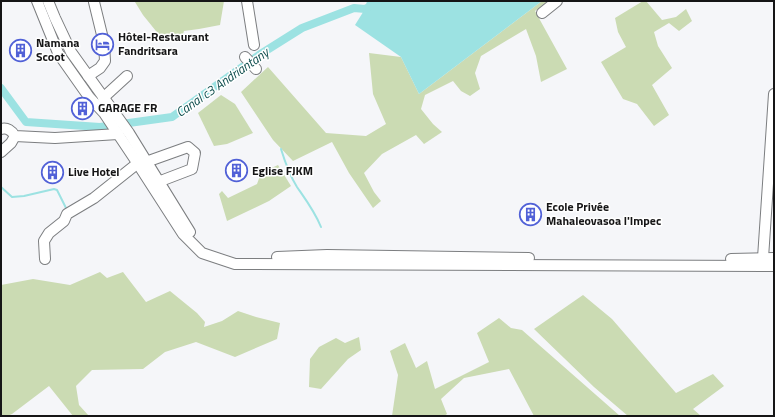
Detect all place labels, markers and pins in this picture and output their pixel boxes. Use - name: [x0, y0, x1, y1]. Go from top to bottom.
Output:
- place label: Hôtel-Restaurant Fandritsara: [118, 27, 210, 60]
- hotel icon: Hôtel-Restaurant Fandritsara: [90, 31, 116, 57]
- place label: Namana Scoot: [36, 33, 79, 66]
- building icon: Namana Scoot: [8, 37, 34, 63]
- building icon: GARAGE FR: [70, 95, 96, 121]
- place label: GARAGE FR: [98, 98, 157, 117]
- building icon: Eglise FJKM: [224, 158, 250, 184]
- building icon: Live Hotel: [39, 159, 65, 185]
- place label: Eglise FJKM: [252, 161, 313, 180]
- place label: Live Hotel: [68, 162, 120, 181]
- place label: Ecole Privée Mahaleovasoa l'Impec: [546, 197, 661, 230]
- building icon: Ecole Privée Mahaleovasoa l'Impec: [518, 201, 544, 227]

